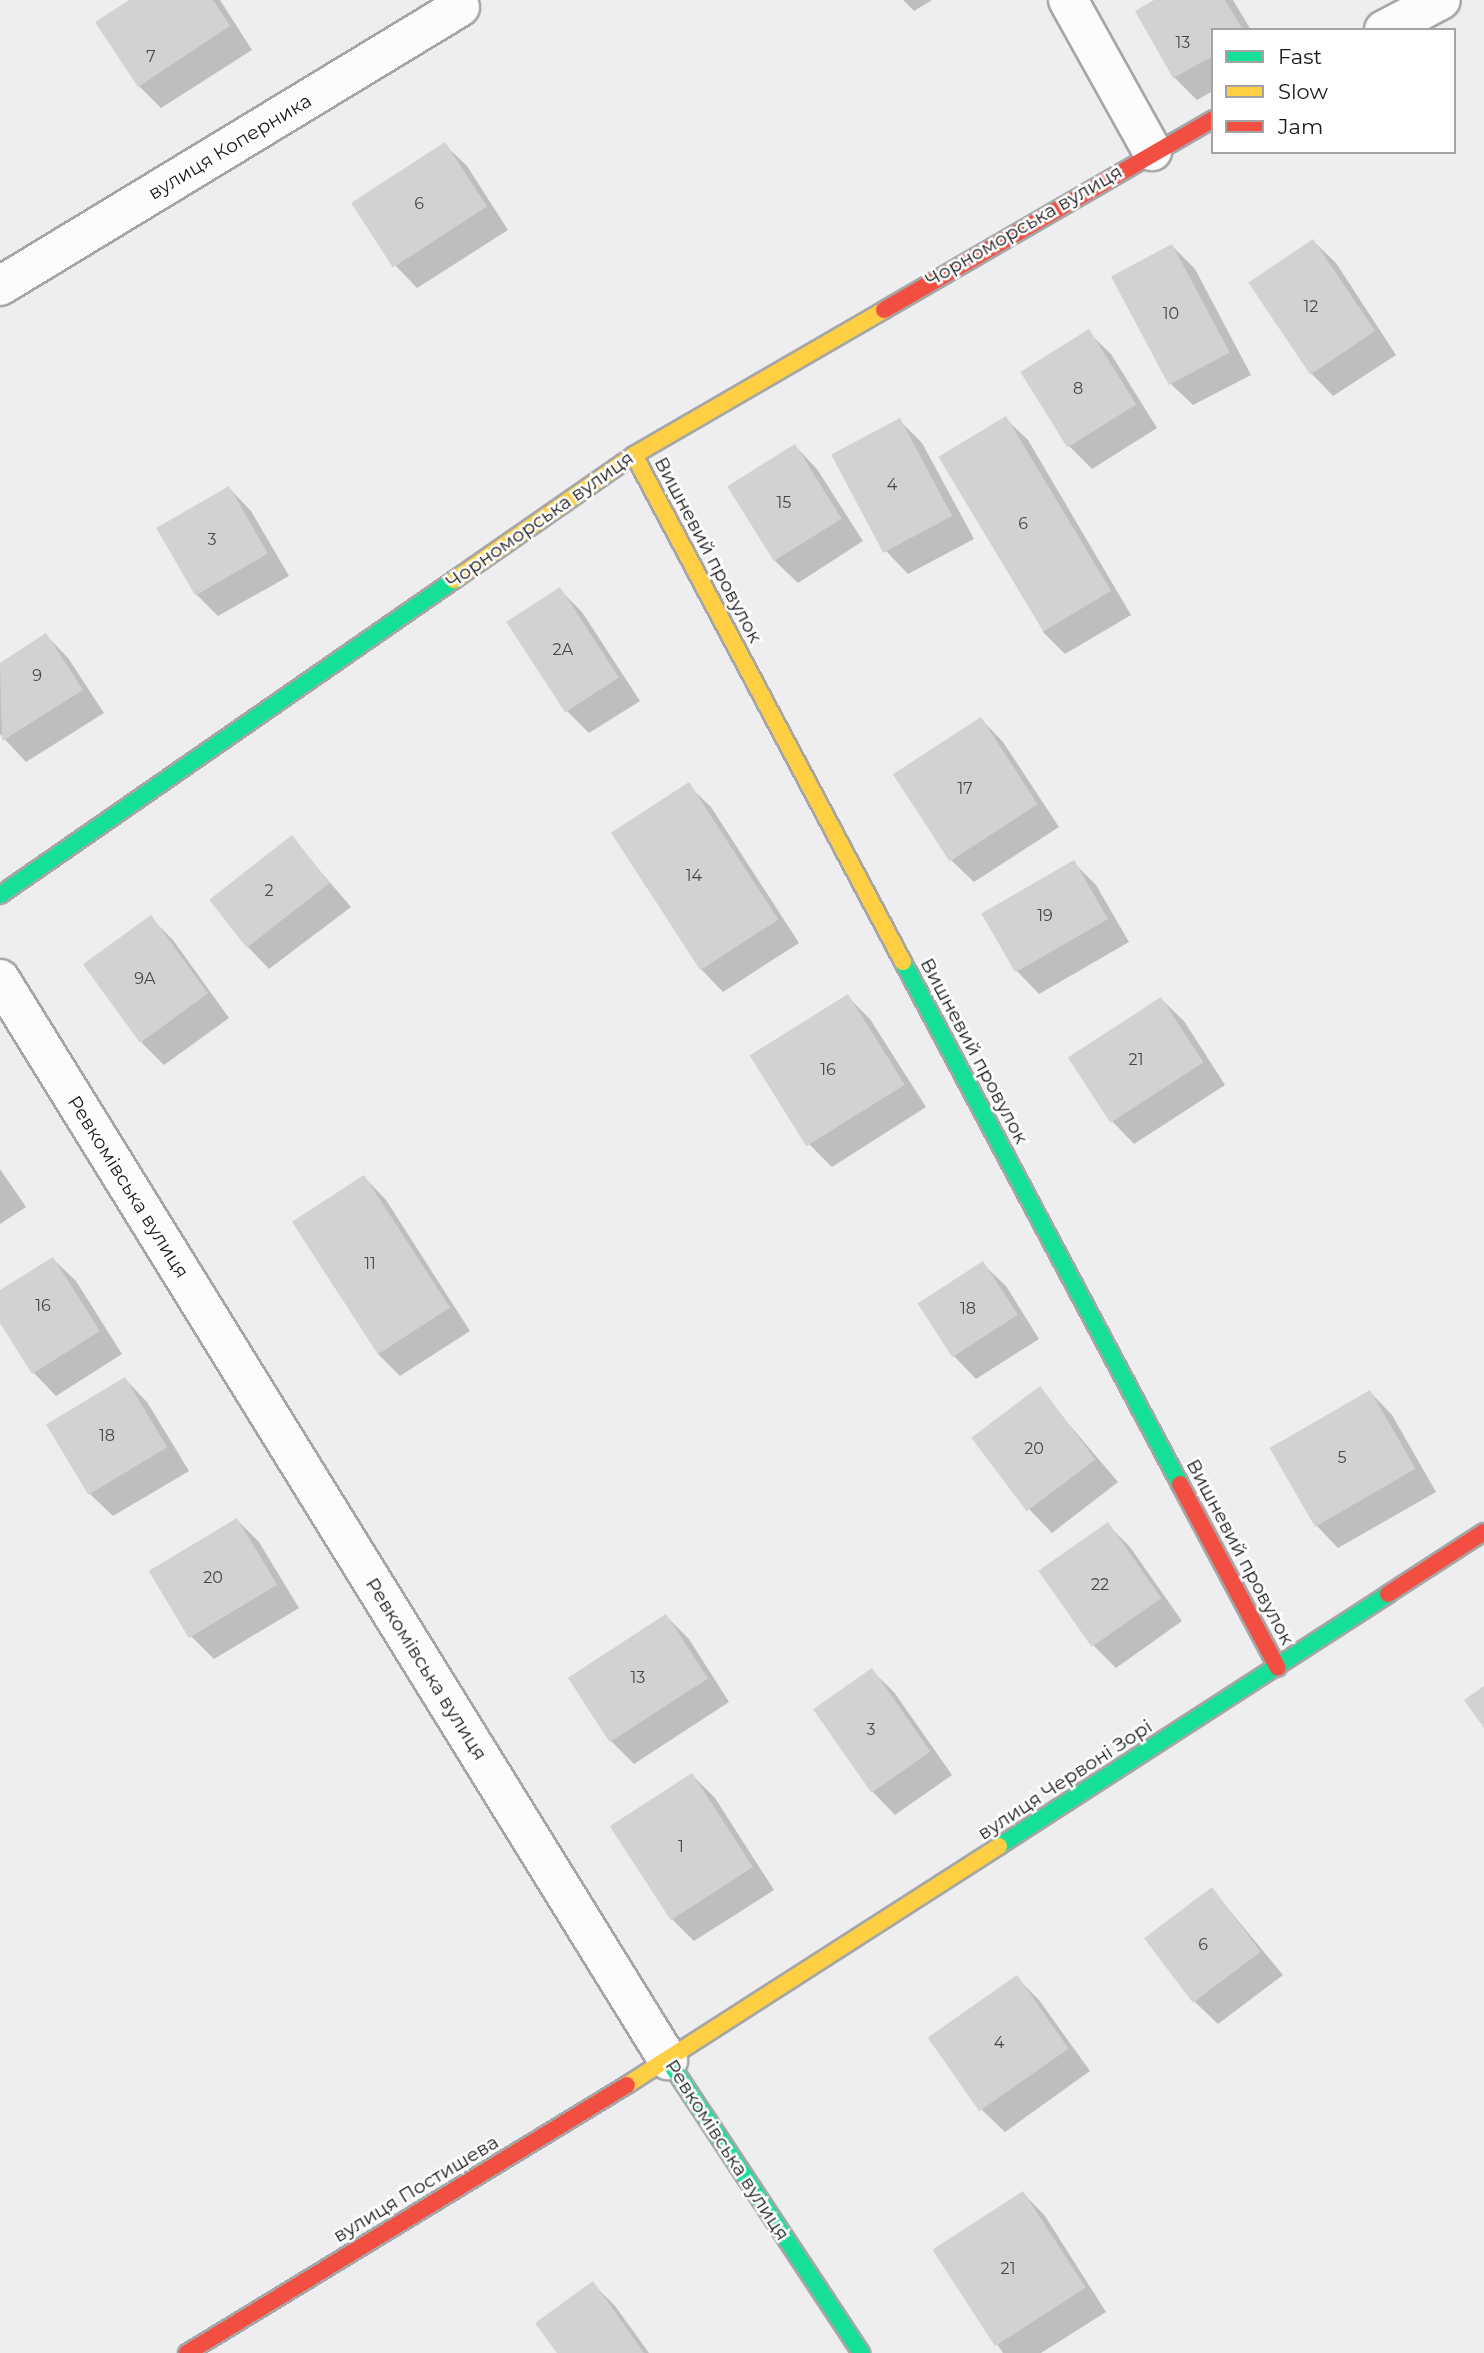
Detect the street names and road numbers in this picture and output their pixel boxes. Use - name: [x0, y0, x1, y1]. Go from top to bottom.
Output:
- street label: вулиця Коперника: [144, 89, 316, 205]
- street label: Чорноморська вулиця: [922, 160, 1126, 292]
- street label: Чорноморська вулиця: [442, 447, 638, 593]
- street label: Вишневий провулок: [649, 453, 767, 647]
- street label: Вишневий провулок: [915, 954, 1033, 1148]
- street label: Ревкомівська вулиця: [63, 1092, 193, 1282]
- street label: Вишневий провулок: [1181, 1455, 1299, 1649]
- street label: Ревкомівська вулиця: [361, 1574, 491, 1764]
- street label: вулиця Червоні Зорі: [974, 1715, 1156, 1845]
- street label: Ревкомівська вулиця: [660, 2055, 794, 2245]
- street label: вулиця Постишева: [329, 2131, 503, 2247]

